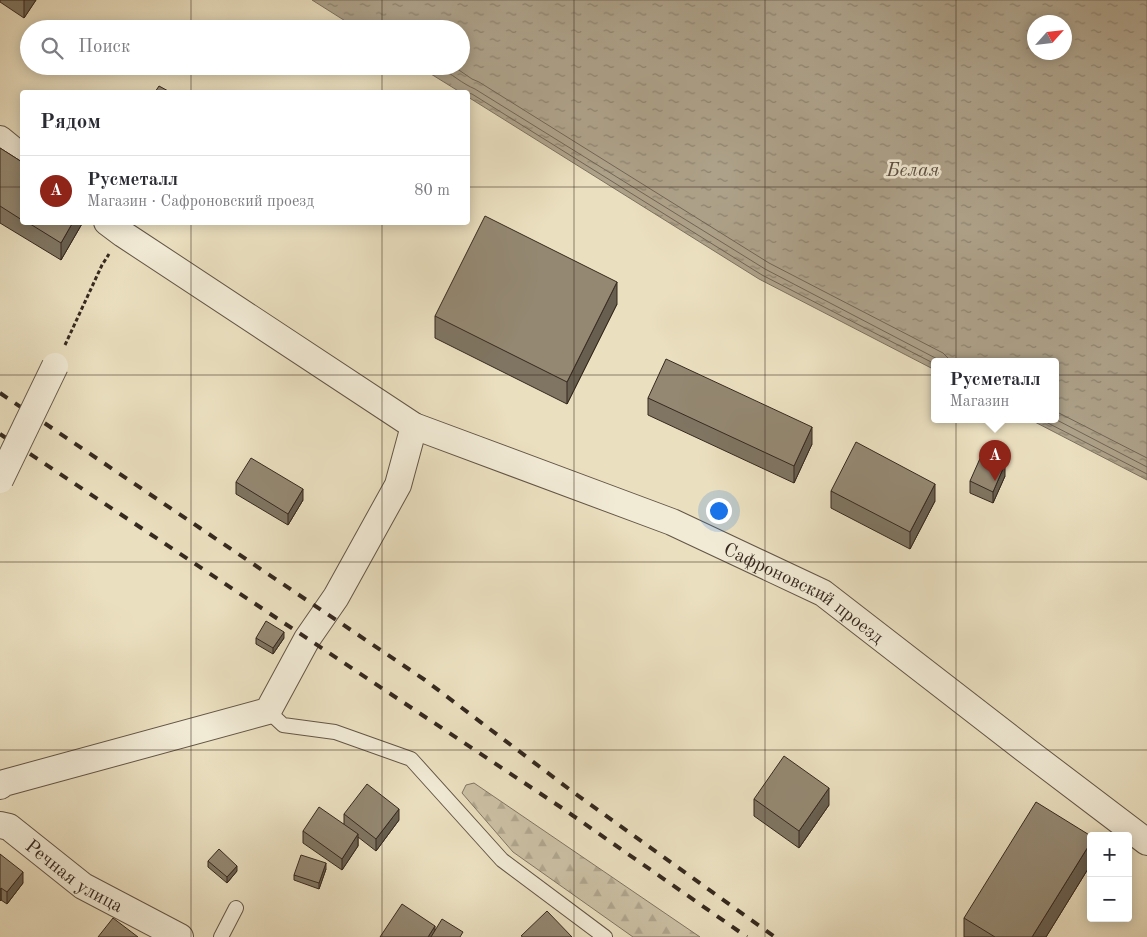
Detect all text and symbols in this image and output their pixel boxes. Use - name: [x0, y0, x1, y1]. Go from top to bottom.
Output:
- north arrow: [1027, 15, 1072, 60]
- search box: [20, 20, 470, 75]
- icon: search: [38, 34, 66, 62]
- text: Поиск: [78, 38, 130, 57]
- text: Рядом: [40, 112, 101, 133]
- water label: Белая: [885, 161, 940, 181]
- text: Русметалл: [87, 171, 178, 190]
- text: A: [50, 183, 62, 199]
- text: 80 m: [414, 183, 450, 199]
- text: Магазин · Сафроновский проезд: [87, 194, 314, 210]
- popup: [931, 358, 1059, 423]
- text: Русметалл: [949, 371, 1041, 390]
- text: Магазин: [949, 394, 1009, 410]
- pin: A: [979, 440, 1011, 481]
- your location: [706, 498, 732, 524]
- street label: Сафроновский проезд: [720, 541, 887, 649]
- map controls: [1087, 832, 1132, 922]
- button: +: [1087, 832, 1132, 877]
- street label: Речная улица: [21, 837, 126, 917]
- button: −: [1087, 877, 1132, 922]

